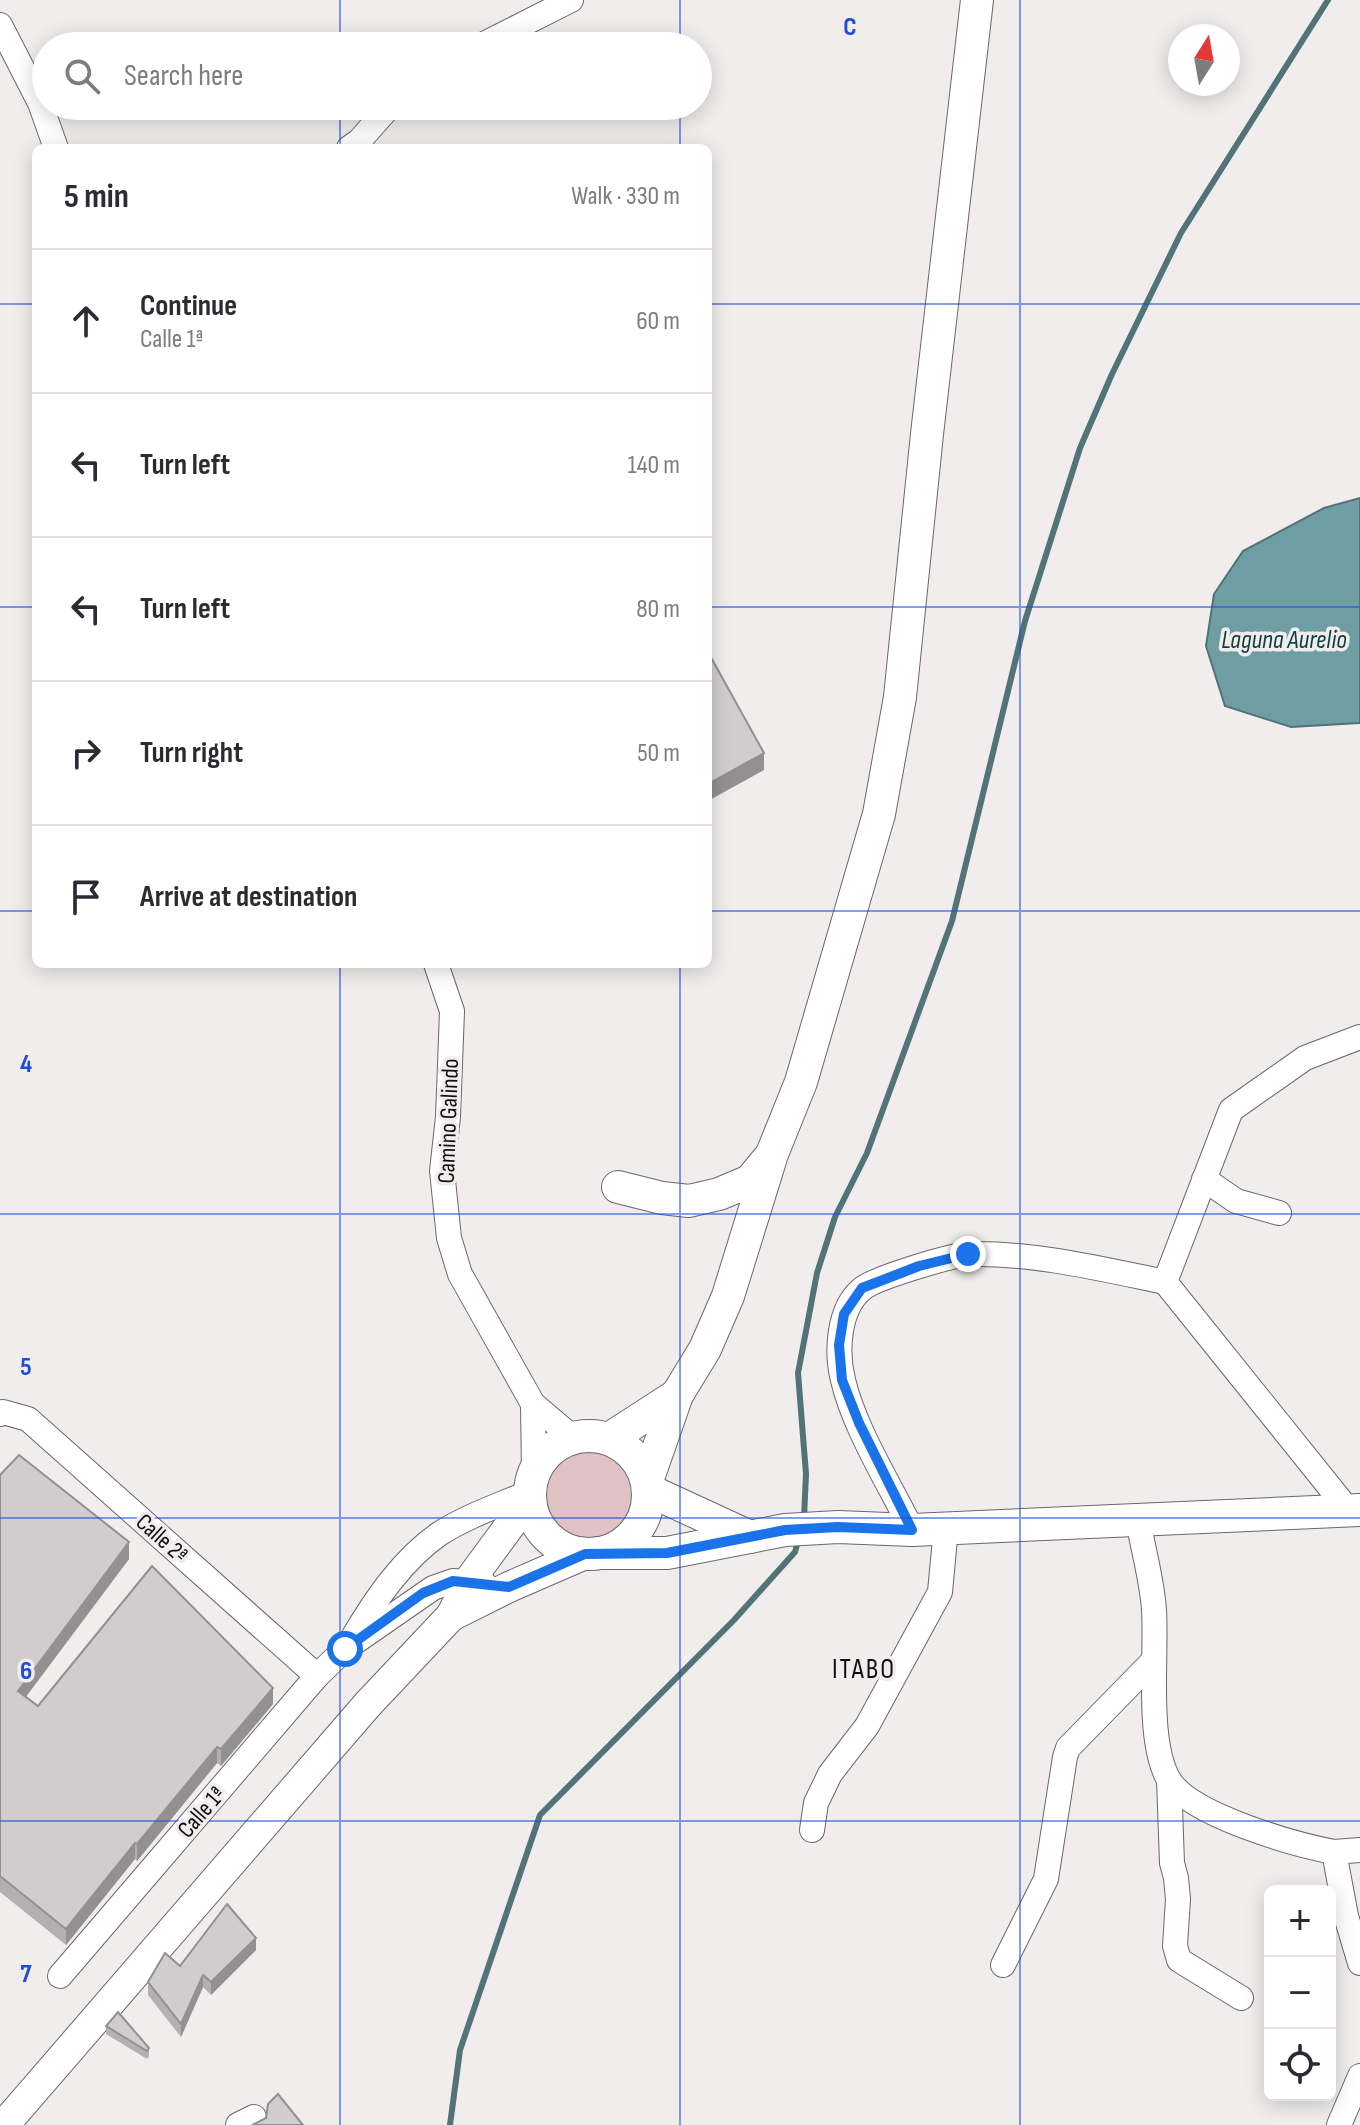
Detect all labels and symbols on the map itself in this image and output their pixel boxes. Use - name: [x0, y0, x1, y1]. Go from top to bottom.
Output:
- text: C: [843, 12, 857, 43]
- north arrow: [1168, 24, 1240, 96]
- water label: Laguna Aurelio: [1221, 625, 1347, 656]
- text: 4: [20, 1049, 32, 1080]
- street label: Camino Galindo: [432, 1058, 465, 1184]
- route end: [950, 1236, 986, 1272]
- text: 5: [20, 1352, 32, 1383]
- street label: Calle 2ª: [130, 1508, 194, 1569]
- route start: [327, 1631, 363, 1667]
- district label: ITABO: [832, 1653, 896, 1686]
- text: 6: [20, 1656, 32, 1687]
- street label: Calle 1ª: [171, 1781, 231, 1844]
- text: 7: [20, 1959, 32, 1990]

